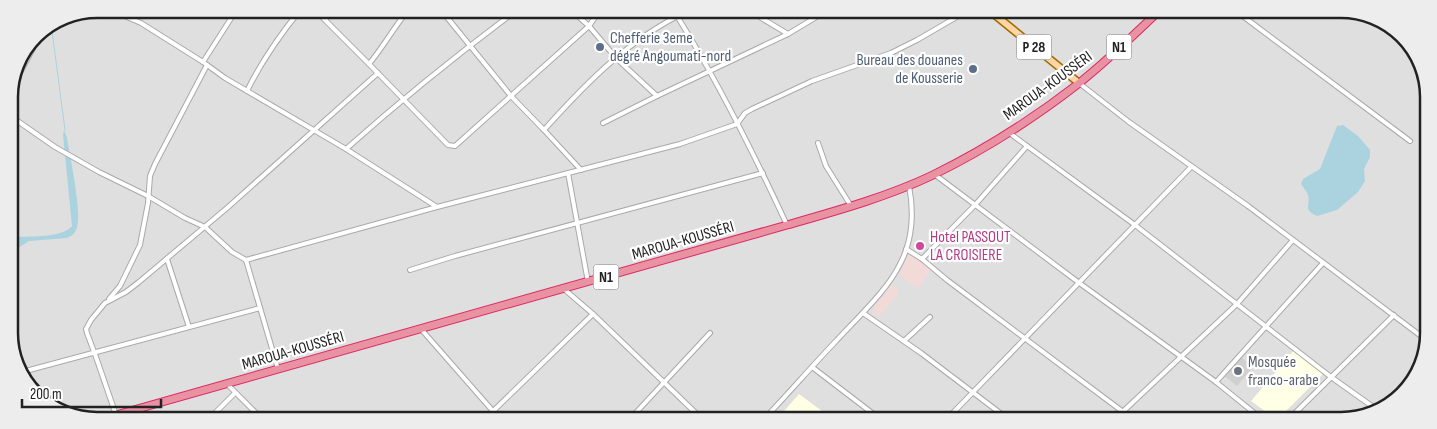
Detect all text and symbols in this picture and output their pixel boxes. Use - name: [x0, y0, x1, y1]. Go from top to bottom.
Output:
- place label: Chefferie 3eme dégré Angoumati-nord: [610, 29, 731, 66]
- road number: P 28: [1016, 34, 1052, 60]
- road number: N1: [1106, 34, 1132, 60]
- marker: Chefferie 3eme dégré Angoumati-nord: [594, 41, 606, 53]
- street label: MAROUA-KOUSSÉRI: [1000, 47, 1096, 125]
- place label: Bureau des douanes de Kousserie: [856, 51, 963, 88]
- marker: Bureau des douanes de Kousserie: [967, 63, 979, 75]
- street label: MAROUA-KOUSSÉRI: [630, 217, 736, 265]
- place label: Hotel PASSOUT LA CROISIERE: [930, 228, 1011, 265]
- marker: Hotel PASSOUT LA CROISIERE: [914, 240, 926, 252]
- road number: N1: [594, 264, 618, 290]
- street label: MAROUA-KOUSSÉRI: [240, 327, 346, 375]
- place label: Mosquée franco-arabe: [1248, 353, 1319, 390]
- marker: Mosquée franco-arabe: [1232, 365, 1244, 377]
- scale bar: [22, 376, 161, 408]
- text: 200 m: [30, 385, 62, 404]

